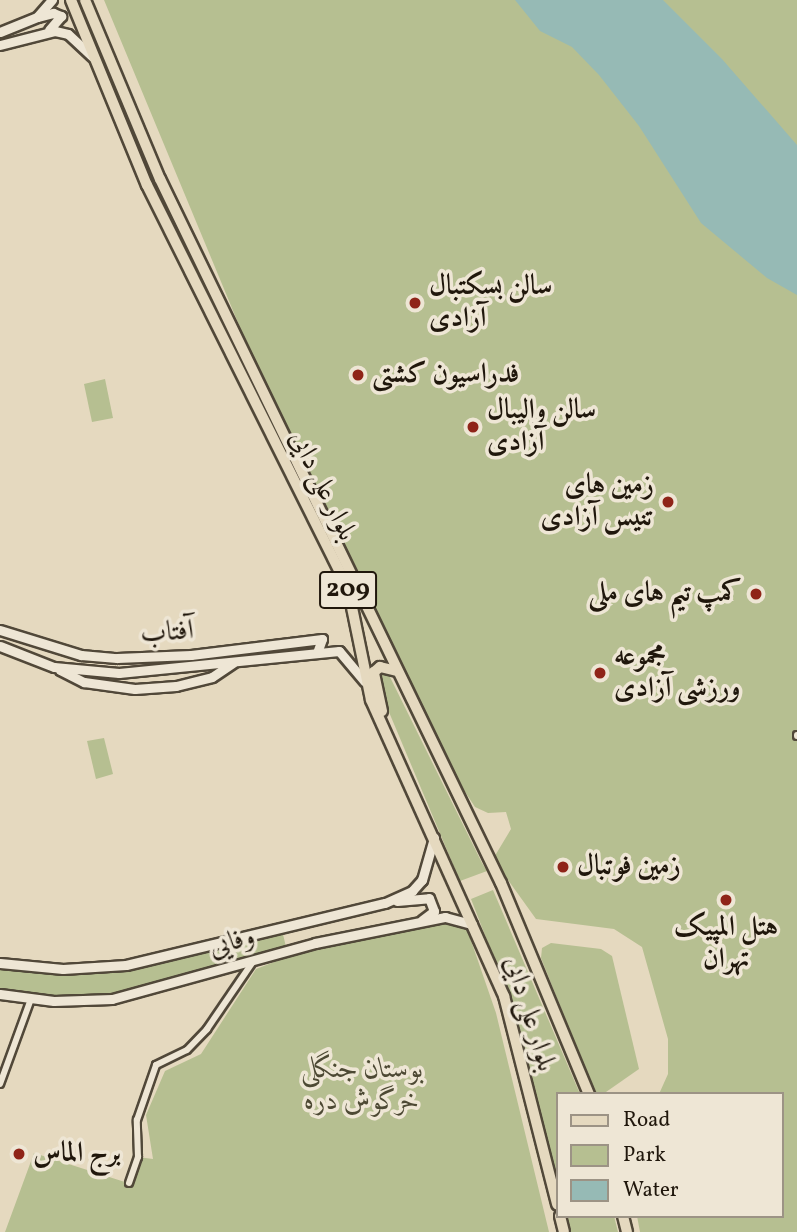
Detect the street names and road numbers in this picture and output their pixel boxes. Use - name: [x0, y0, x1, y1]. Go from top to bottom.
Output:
- street label: بلوار علی دایی: [281, 425, 363, 547]
- road number: 209: [318, 568, 378, 612]
- street label: آفتاب: [139, 614, 195, 652]
- street label: وفایی: [205, 920, 259, 966]
- street label: بلوار علی دایی: [496, 952, 562, 1076]

